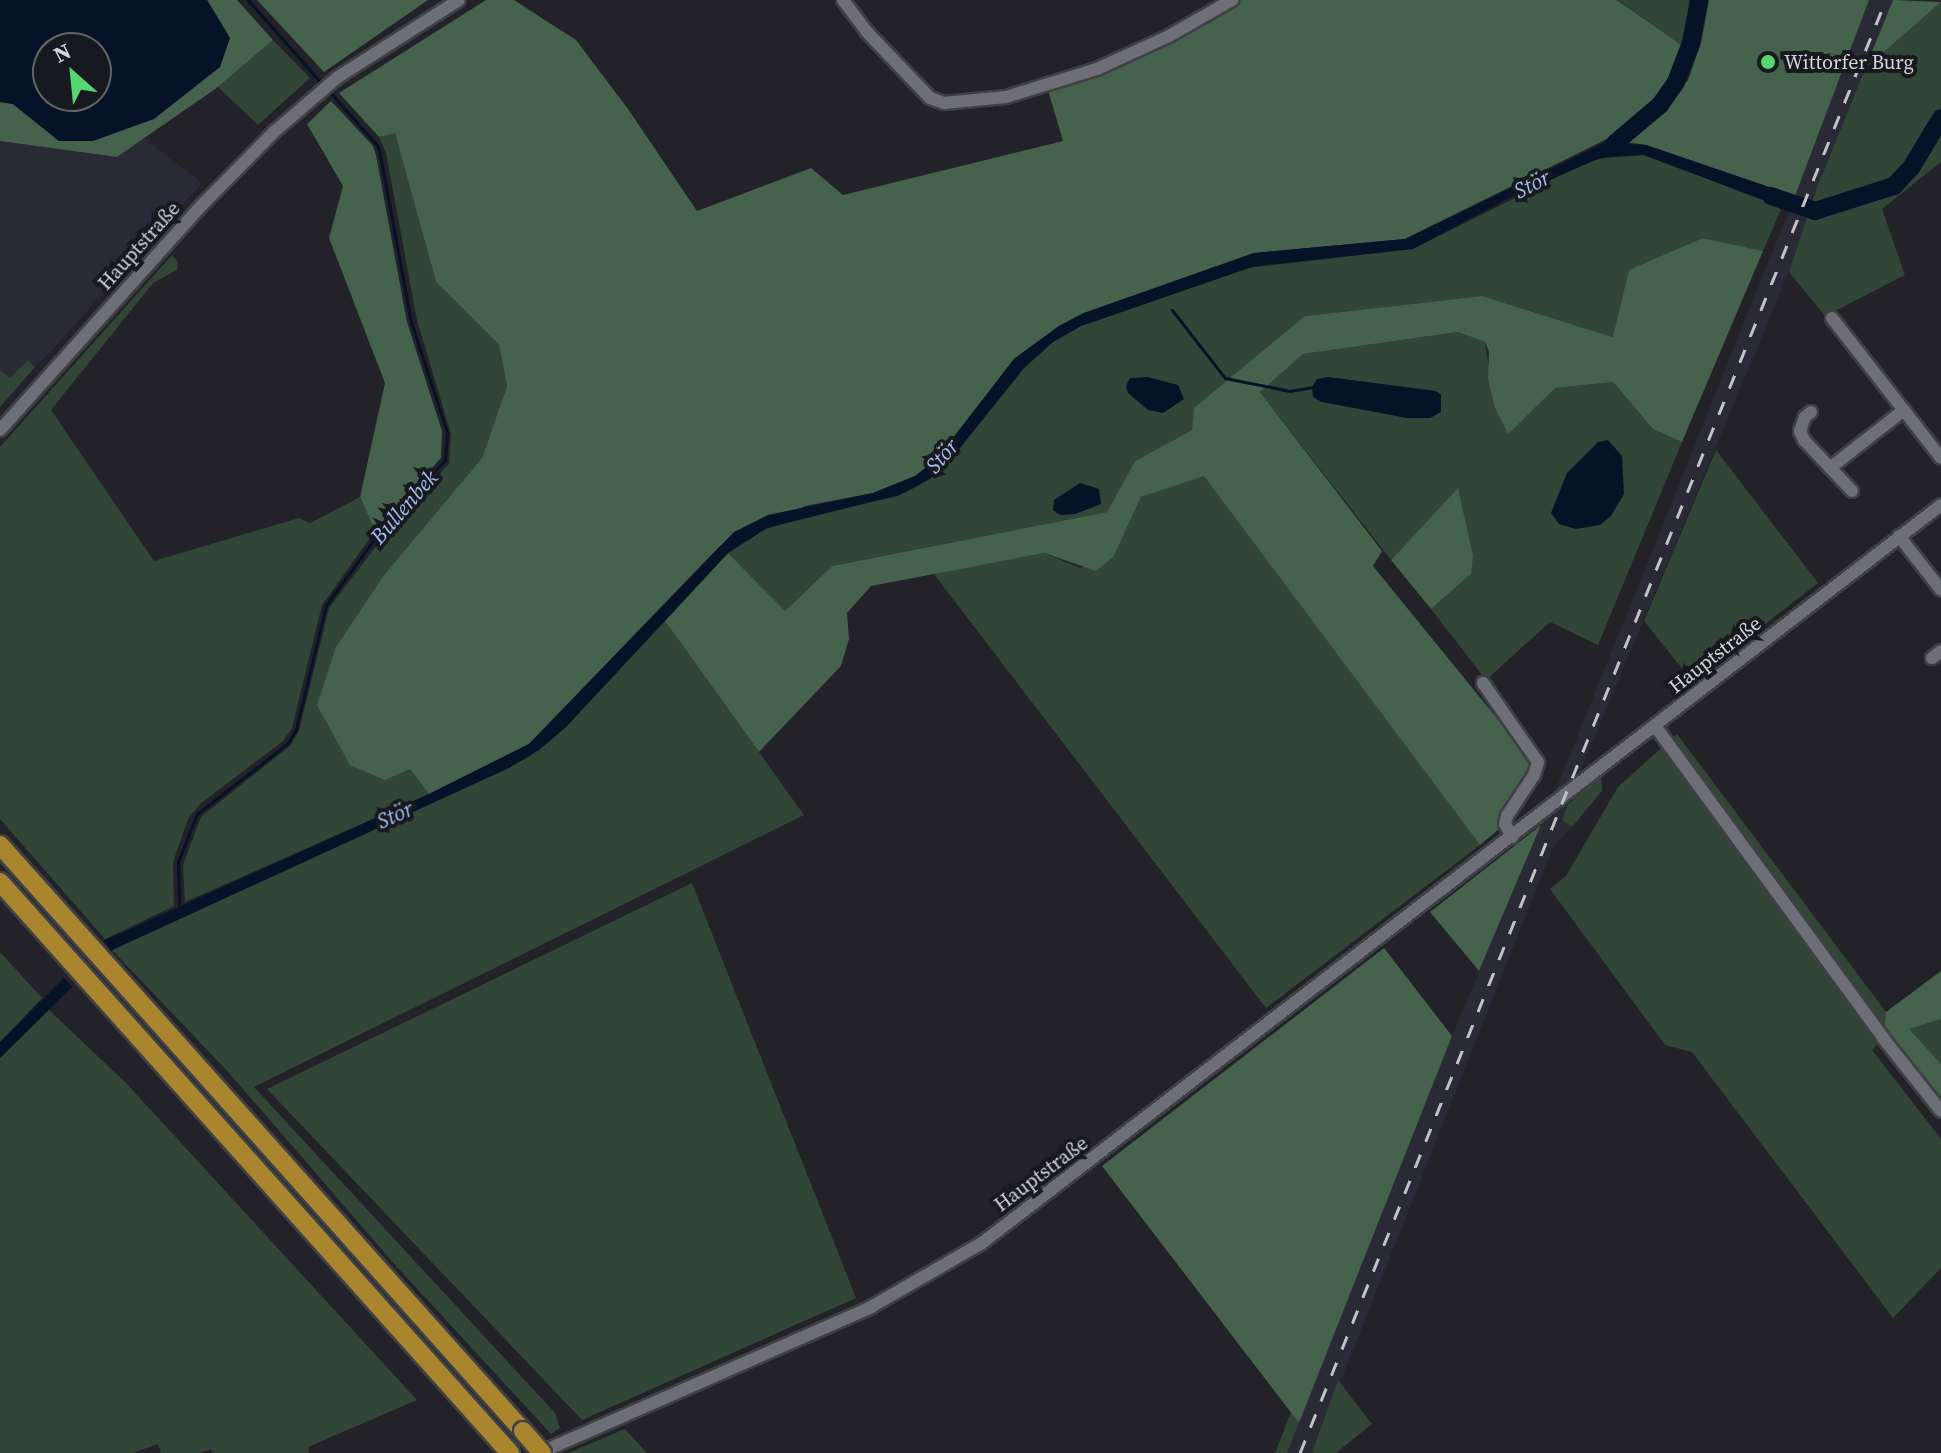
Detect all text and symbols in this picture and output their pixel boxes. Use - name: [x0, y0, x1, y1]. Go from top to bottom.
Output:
- north arrow: [32, 32, 112, 112]
- text: N: [48, 35, 76, 69]
- place label: Wittorfer Burg: [1784, 50, 1914, 74]
- marker: Wittorfer Burg: [1759, 53, 1777, 71]
- water label: Stör: [1510, 164, 1554, 204]
- street label: Hauptstraße: [93, 197, 185, 295]
- water label: Stör: [920, 433, 964, 479]
- water label: Bullenbek: [365, 465, 443, 549]
- street label: Hauptstraße: [1664, 611, 1766, 699]
- water label: Stör: [373, 795, 417, 835]
- street label: Hauptstraße: [990, 1131, 1092, 1217]

